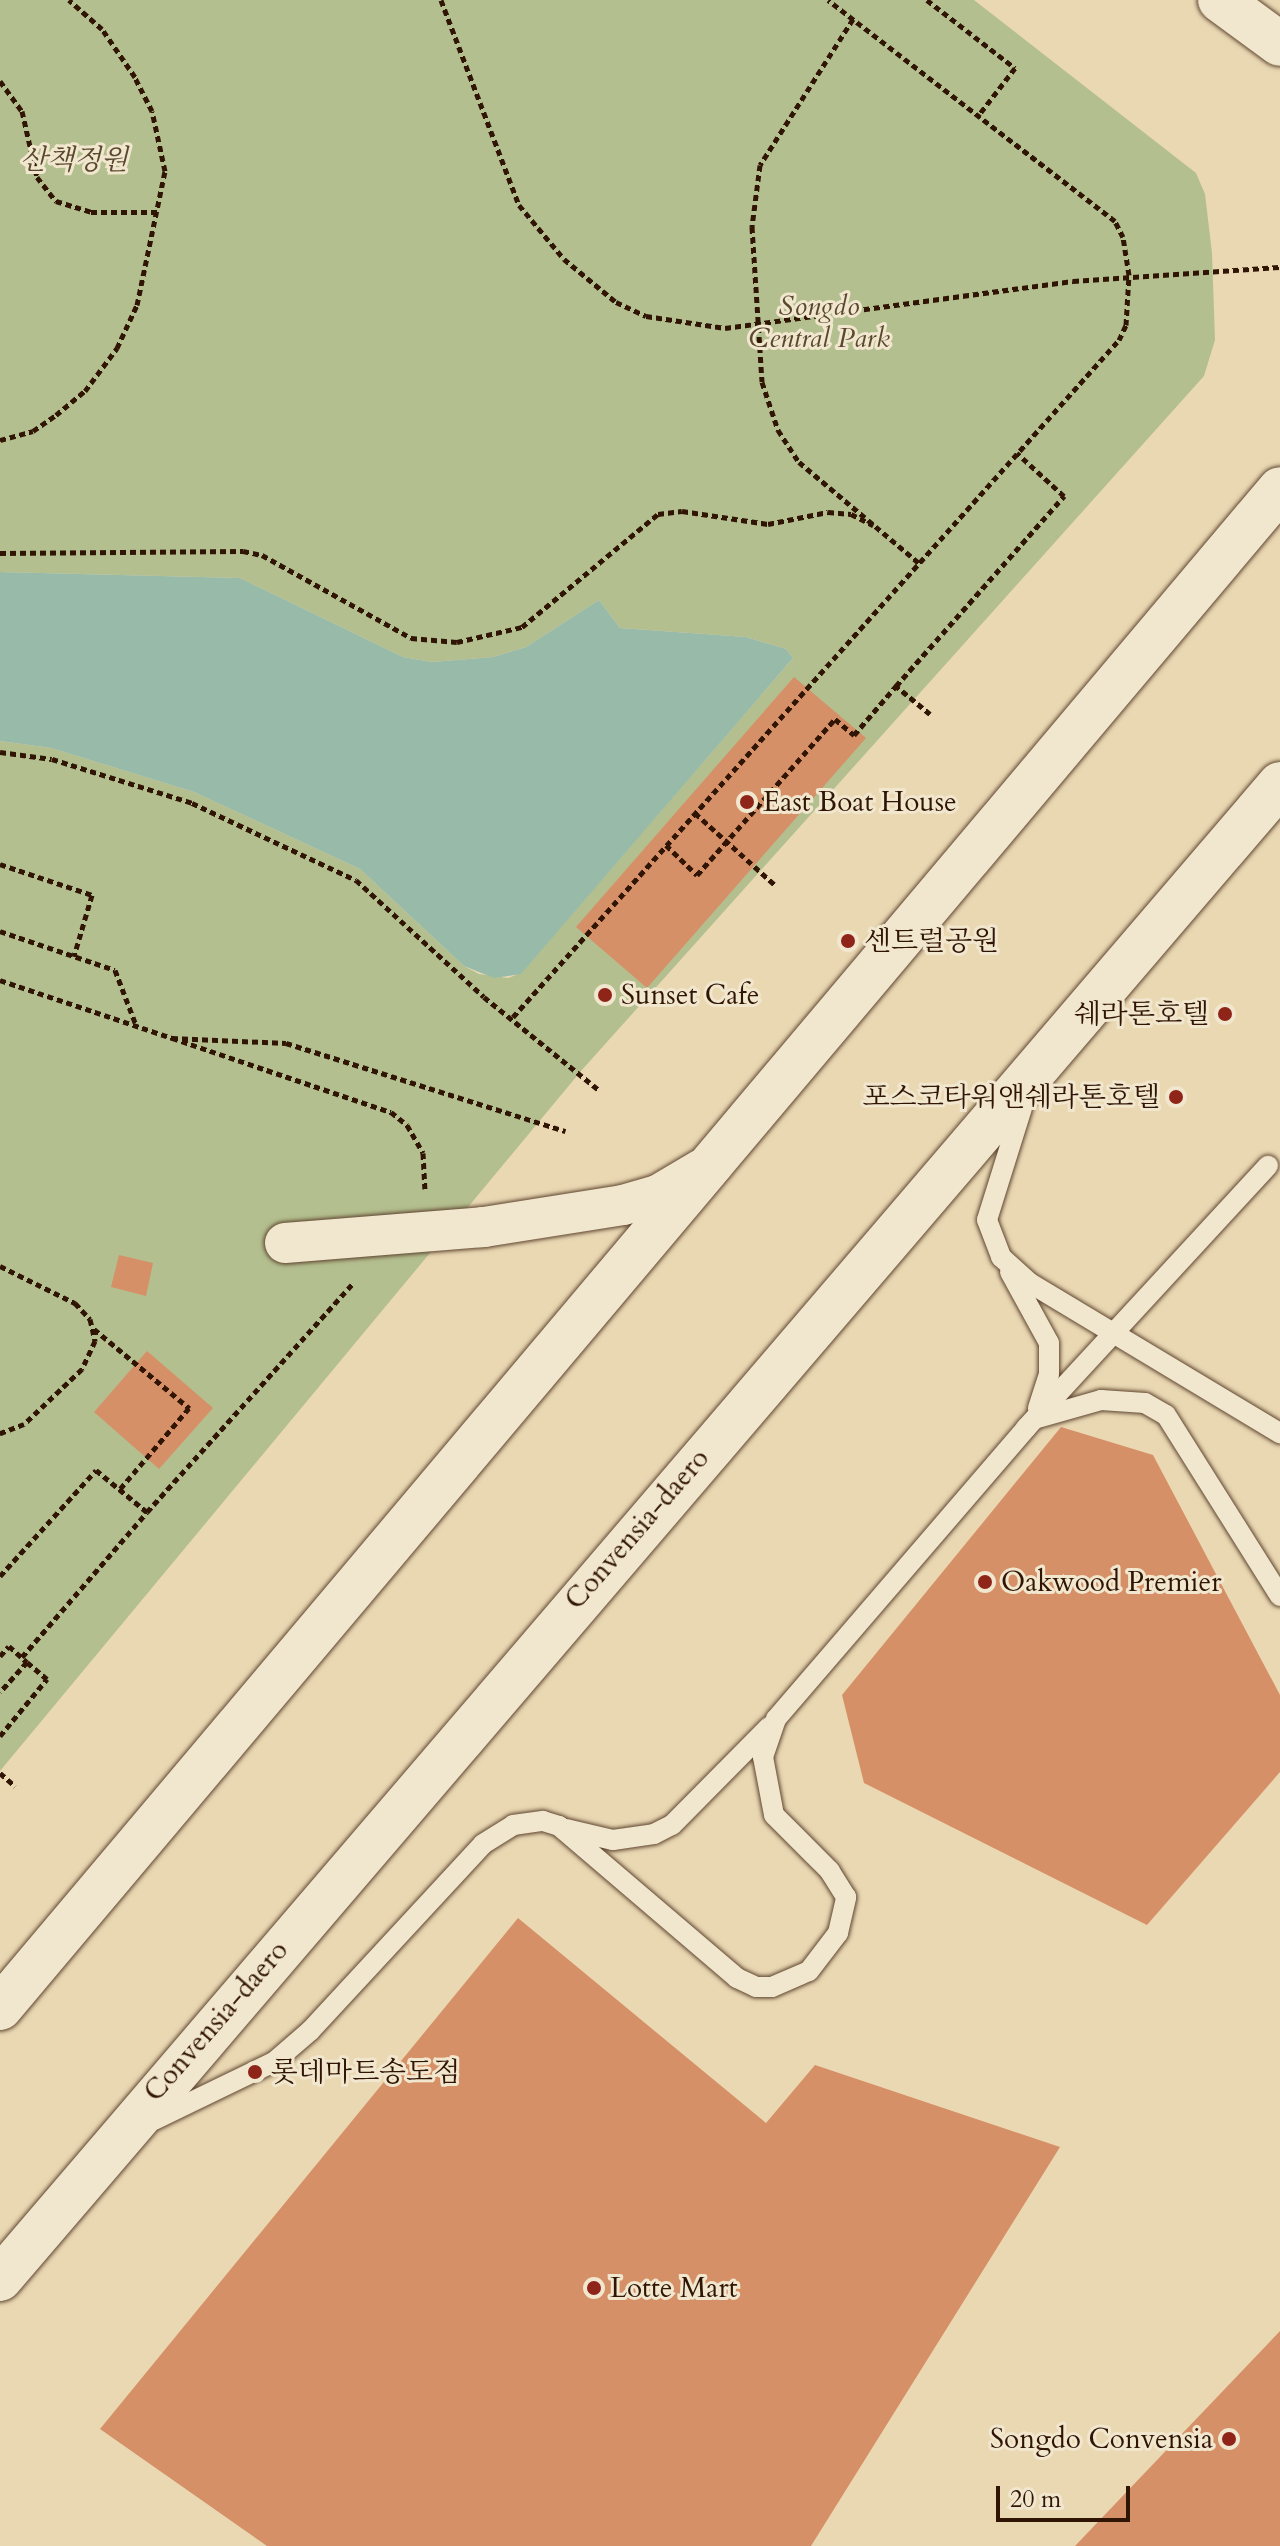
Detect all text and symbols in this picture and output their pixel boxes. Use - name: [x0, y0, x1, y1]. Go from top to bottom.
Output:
- park label: 산책정원: [20, 143, 128, 177]
- park label: Songdo Central Park: [748, 289, 890, 355]
- place label: East Boat House: [763, 785, 957, 819]
- marker: East Boat House: [738, 793, 756, 811]
- place label: 센트럴공원: [864, 924, 999, 958]
- marker: 센트럴공원: [839, 932, 857, 950]
- place label: Sunset Cafe: [621, 978, 760, 1012]
- marker: Sunset Cafe: [596, 986, 614, 1004]
- place label: 쉐라톤호텔: [1074, 997, 1209, 1031]
- marker: 쉐라톤호텔: [1216, 1005, 1234, 1023]
- place label: 포스코타워앤쉐라톤호텔: [862, 1080, 1160, 1114]
- marker: 포스코타워앤쉐라톤호텔: [1167, 1088, 1185, 1106]
- street label: Convensia-daero: [558, 1442, 716, 1616]
- place label: Oakwood Premier: [1001, 1565, 1221, 1599]
- marker: Oakwood Premier: [976, 1573, 994, 1591]
- street label: Convensia-daero: [137, 1934, 295, 2108]
- place label: 롯데마트송도점: [271, 2055, 460, 2089]
- marker: 롯데마트송도점: [246, 2063, 264, 2081]
- place label: Lotte Mart: [610, 2271, 738, 2305]
- marker: Lotte Mart: [585, 2279, 603, 2297]
- place label: Songdo Convensia: [990, 2422, 1213, 2456]
- marker: Songdo Convensia: [1220, 2430, 1238, 2448]
- scale bar: [1000, 2470, 1134, 2520]
- text: 20 m: [1010, 2483, 1061, 2516]

